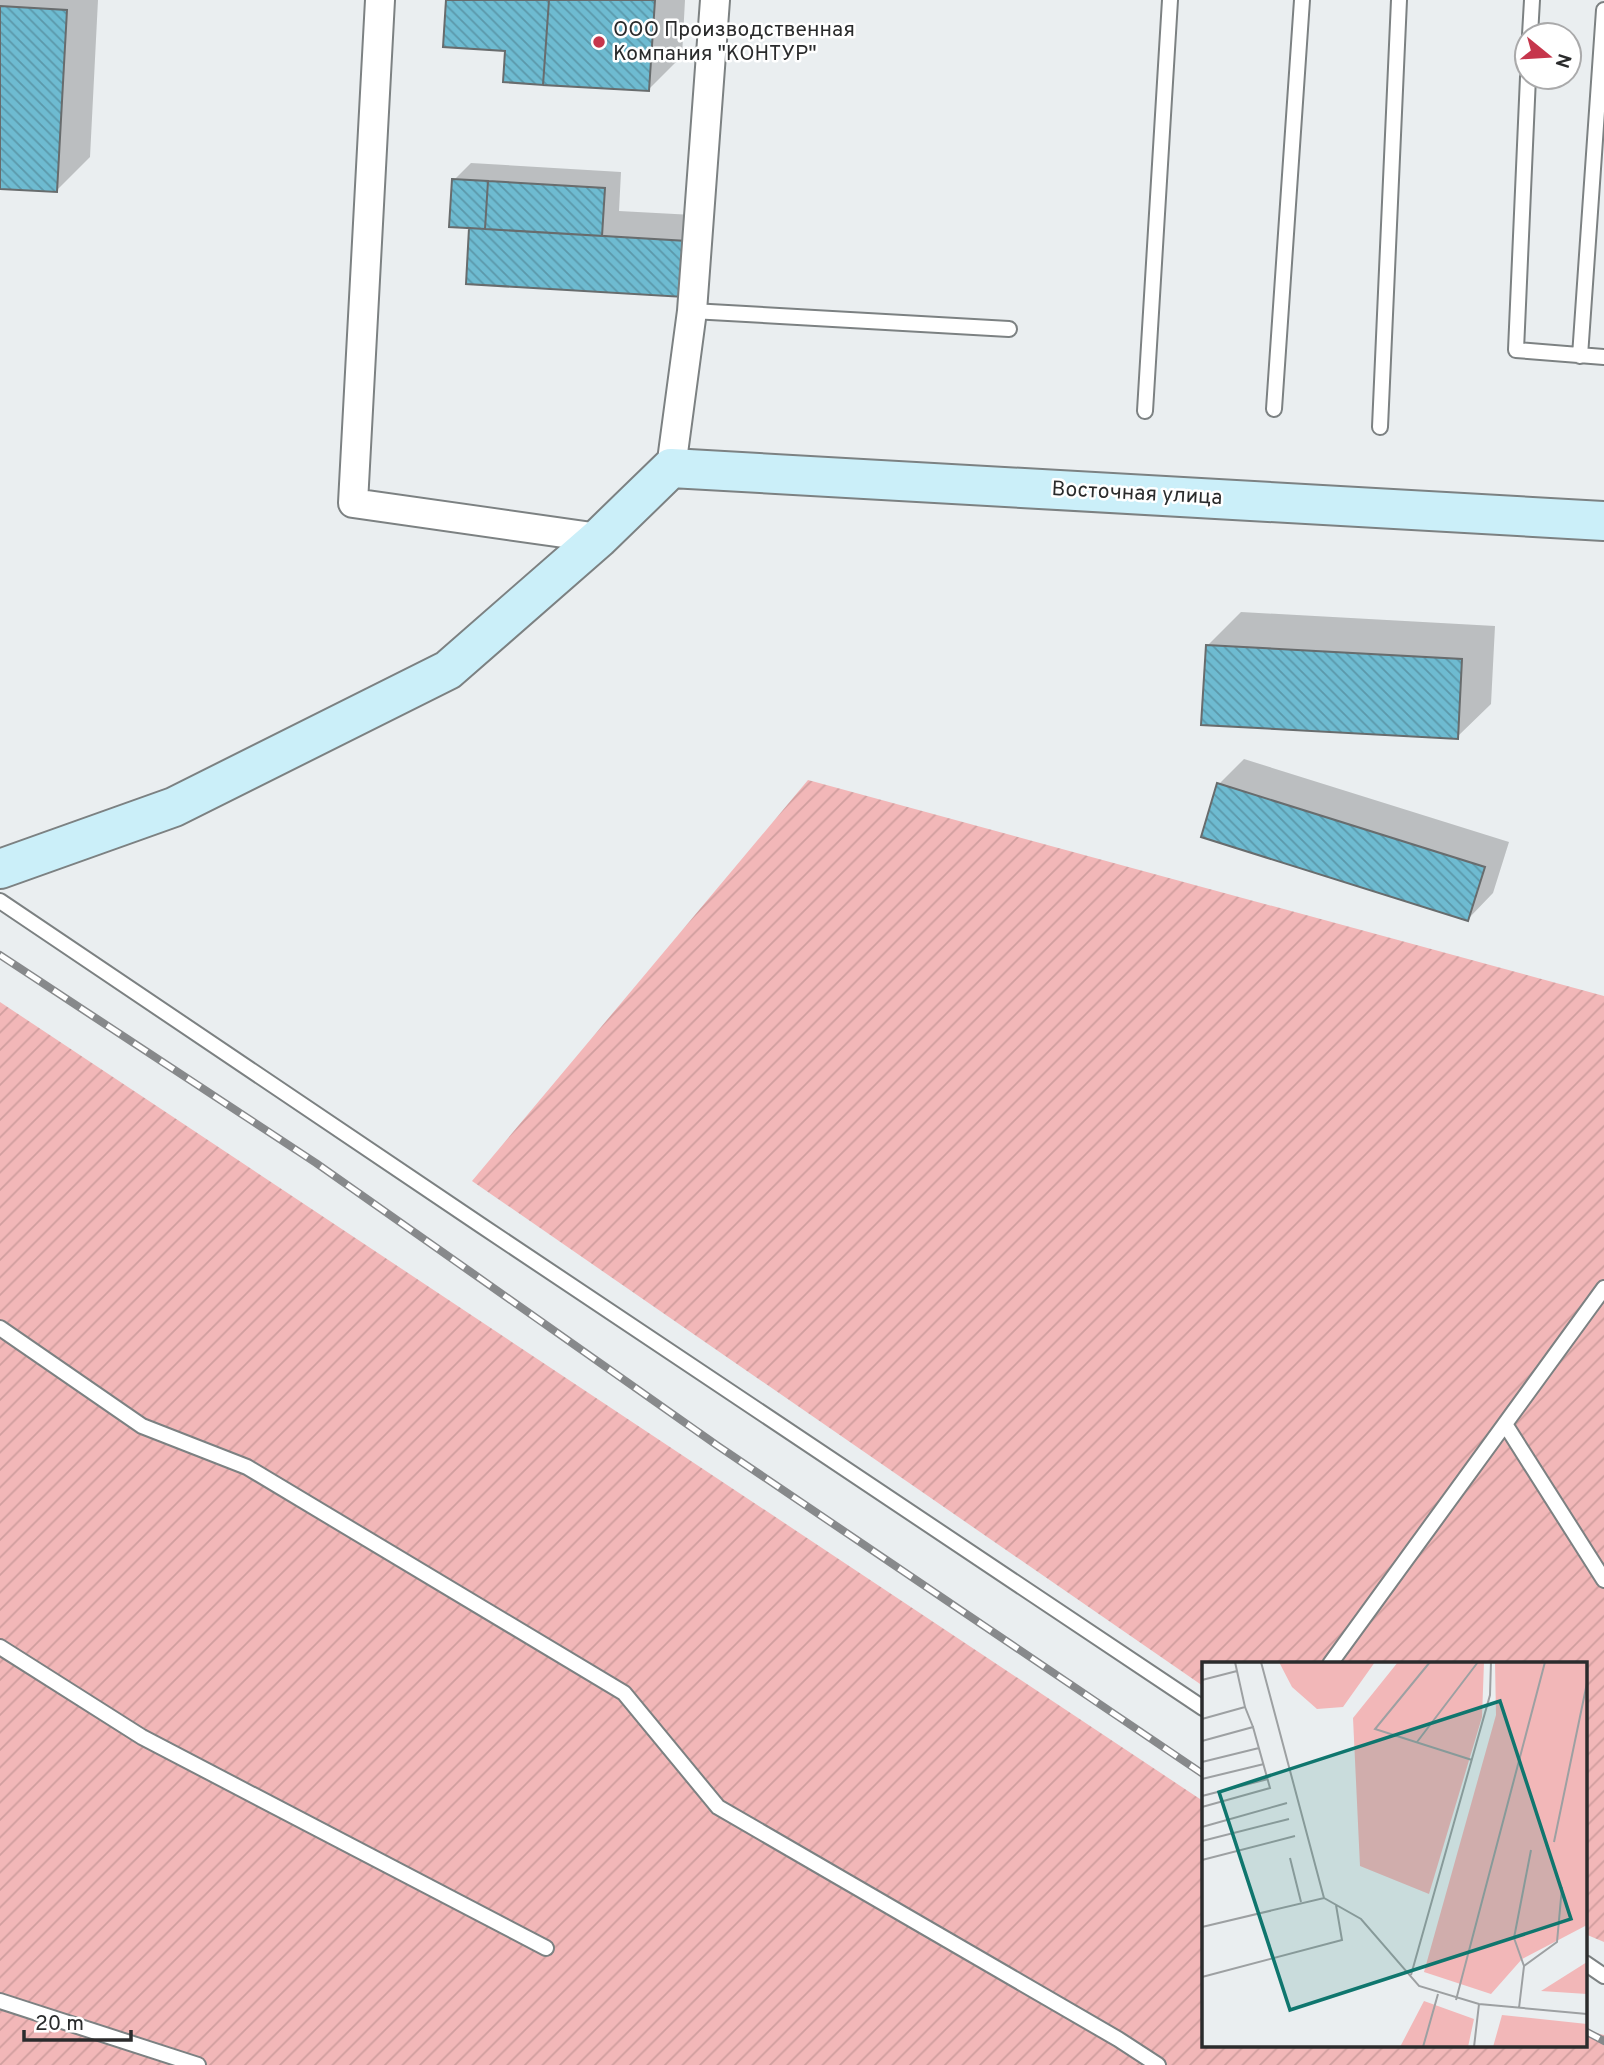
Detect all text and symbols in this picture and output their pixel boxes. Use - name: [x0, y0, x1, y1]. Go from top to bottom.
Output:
- place label: ООО Производственная Компания "КОНТУР": [613, 17, 855, 68]
- north arrow: [1513, 21, 1583, 91]
- marker: ООО Производственная Компания "КОНТУР": [591, 34, 607, 50]
- text: N: [1549, 50, 1576, 71]
- street label: Восточная улица: [1051, 476, 1223, 512]
- inset map: [1202, 1662, 1586, 2048]
- scale bar: [24, 1998, 131, 2042]
- text: 20 m: [35, 2011, 84, 2038]

